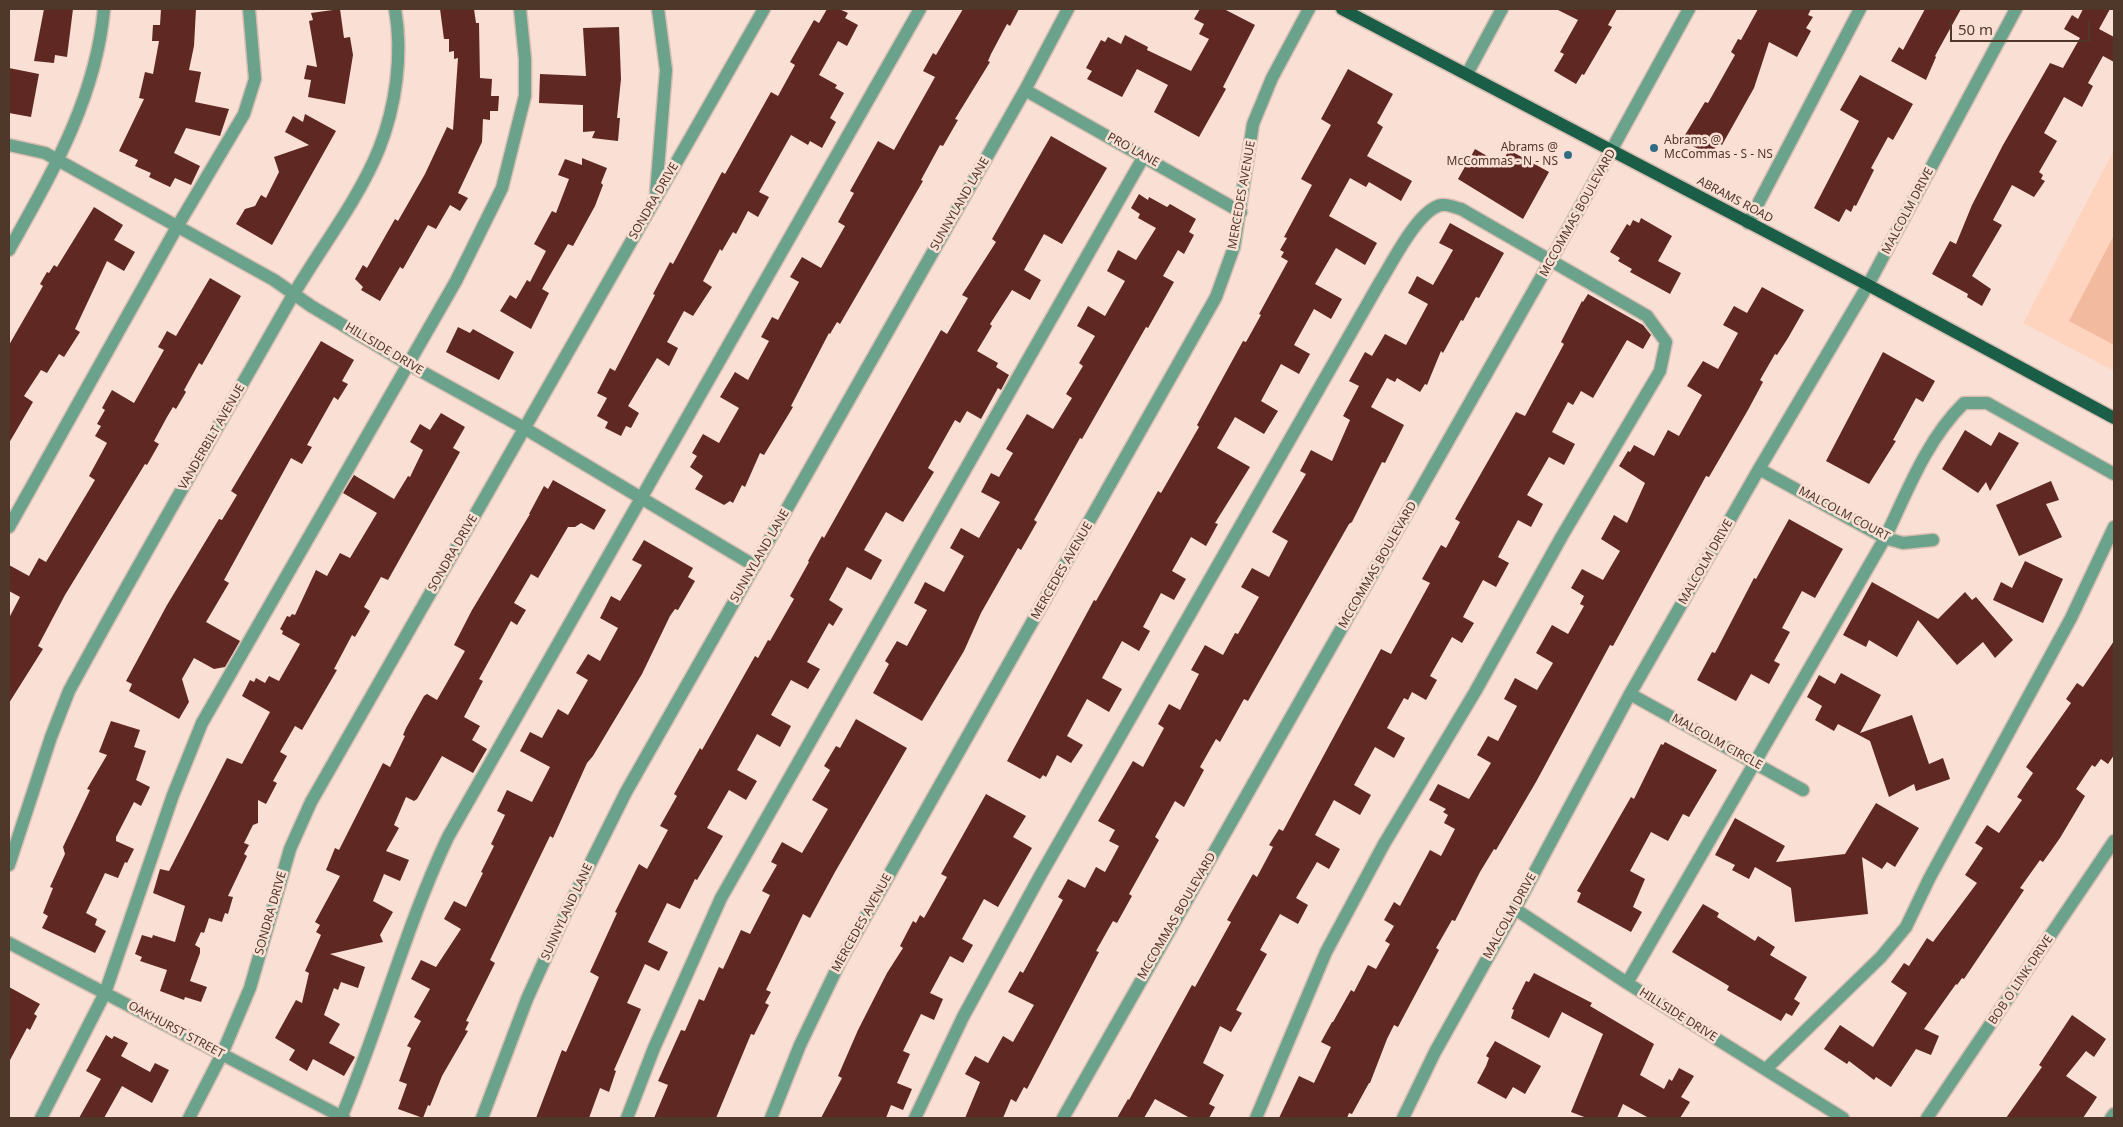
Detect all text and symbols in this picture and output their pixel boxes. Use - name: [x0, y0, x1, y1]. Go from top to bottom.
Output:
- scale bar: [1953, 10, 2093, 42]
- text: 50 m: [1958, 19, 1993, 39]
- street label: PRO LANE: [1105, 130, 1161, 170]
- place label: Abrams @ McCommas - S - NS: [1664, 134, 1773, 162]
- street label: MERCEDES AVENUE: [1225, 140, 1259, 250]
- place label: Abrams @ McCommas - N - NS: [1447, 141, 1558, 169]
- marker: Abrams @ McCommas - S - NS: [1648, 142, 1660, 154]
- street label: MCCOMMAS BOULEVARD: [1537, 147, 1619, 279]
- marker: Abrams @ McCommas - N - NS: [1562, 149, 1574, 161]
- street label: SUNNYLAND LANE: [927, 155, 993, 253]
- street label: SONDRA DRIVE: [626, 160, 682, 242]
- street label: MALCOLM DRIVE: [1879, 165, 1937, 257]
- street label: ABRAMS ROAD: [1694, 174, 1776, 226]
- street label: HILLSIDE DRIVE: [342, 320, 426, 378]
- street label: VANDERBILT AVENUE: [176, 382, 248, 492]
- street label: MALCOLM COURT: [1796, 484, 1892, 544]
- street label: MCCOMMAS BOULEVARD: [1336, 499, 1420, 631]
- street label: SUNNYLAND LANE: [727, 507, 793, 605]
- street label: SONDRA DRIVE: [425, 512, 481, 594]
- street label: MALCOLM DRIVE: [1676, 517, 1736, 607]
- street label: MERCEDES AVENUE: [1028, 520, 1096, 622]
- street label: MALCOLM CIRCLE: [1669, 711, 1765, 773]
- street label: MCCOMMAS BOULEVARD: [1135, 850, 1219, 982]
- street label: SUNNYLAND LANE: [538, 861, 596, 963]
- street label: SONDRA DRIVE: [252, 870, 290, 956]
- street label: MERCEDES AVENUE: [829, 871, 895, 975]
- street label: MALCOLM DRIVE: [1480, 871, 1540, 961]
- street label: BOB O LINK DRIVE: [1986, 933, 2056, 1027]
- street label: HILLSIDE DRIVE: [1636, 985, 1720, 1045]
- street label: OAKHURST STREET: [126, 999, 226, 1061]

